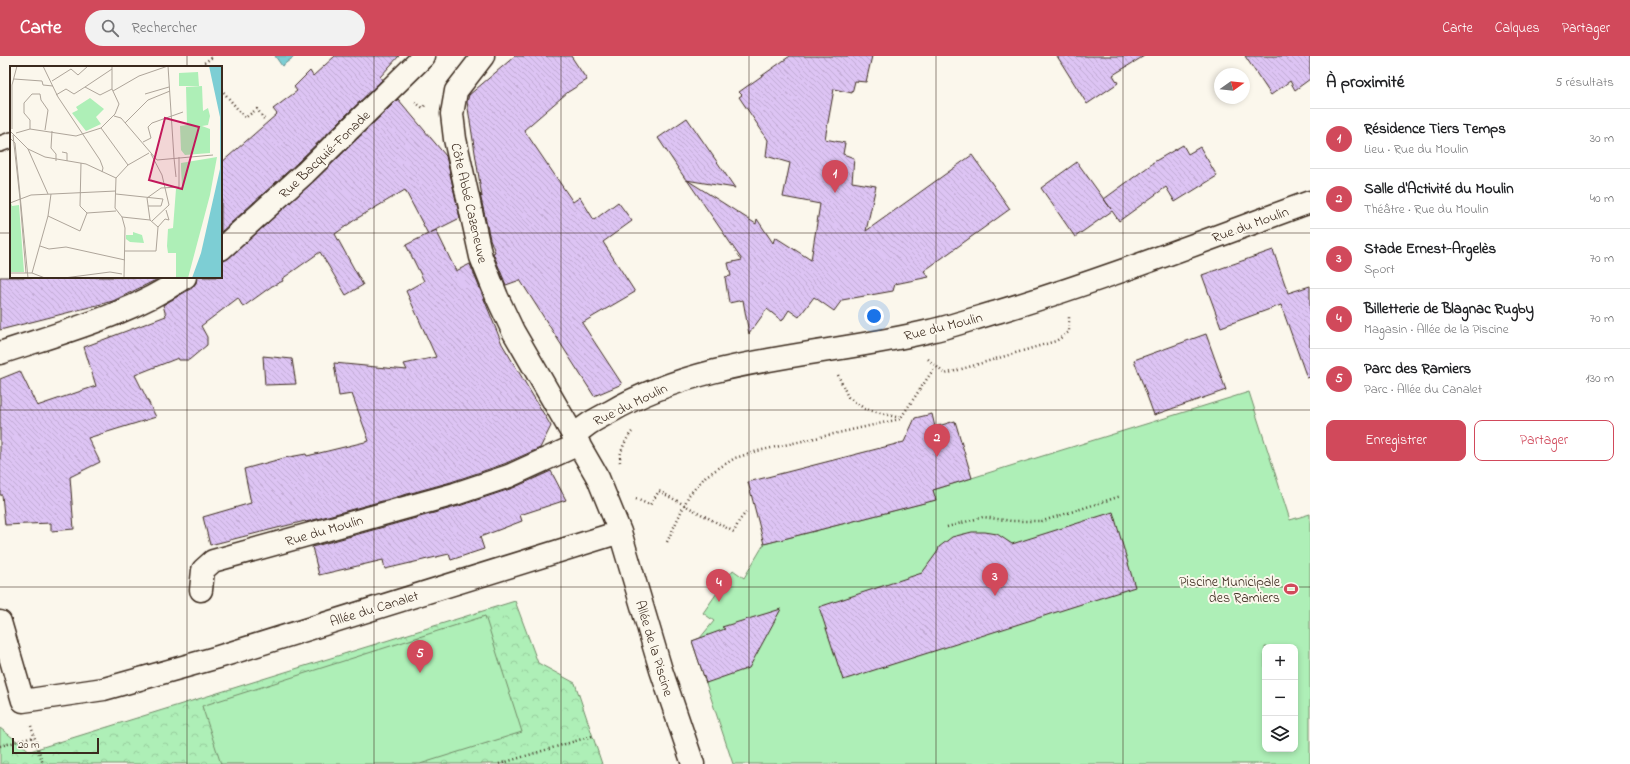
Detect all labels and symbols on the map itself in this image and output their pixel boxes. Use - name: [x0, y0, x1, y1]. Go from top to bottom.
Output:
- inset map: [10, 66, 222, 278]
- north arrow: [1214, 68, 1250, 104]
- street label: Rue Bacquié-Fonade: [275, 105, 376, 204]
- street label: Côte Abbé Cazeneuve: [444, 141, 493, 266]
- pin: 1: [822, 160, 848, 193]
- street label: Rue du Moulin: [1209, 202, 1292, 249]
- your location: [864, 306, 884, 326]
- street label: Rue du Moulin: [902, 308, 985, 347]
- street label: Rue du Moulin: [590, 378, 671, 432]
- pin: 2: [924, 424, 950, 457]
- street label: Rue du Moulin: [283, 510, 366, 553]
- pin: 3: [982, 563, 1008, 596]
- pin: 4: [706, 569, 732, 602]
- place label: Piscine Municipale des Ramiers: [1179, 572, 1281, 609]
- sports icon: Piscine Municipale des Ramiers: [1283, 581, 1299, 597]
- street label: Allée du Canalet: [327, 586, 422, 633]
- street label: Allée de la Piscine: [629, 598, 678, 700]
- pin: 5: [407, 640, 433, 673]
- scale bar: [12, 736, 99, 755]

